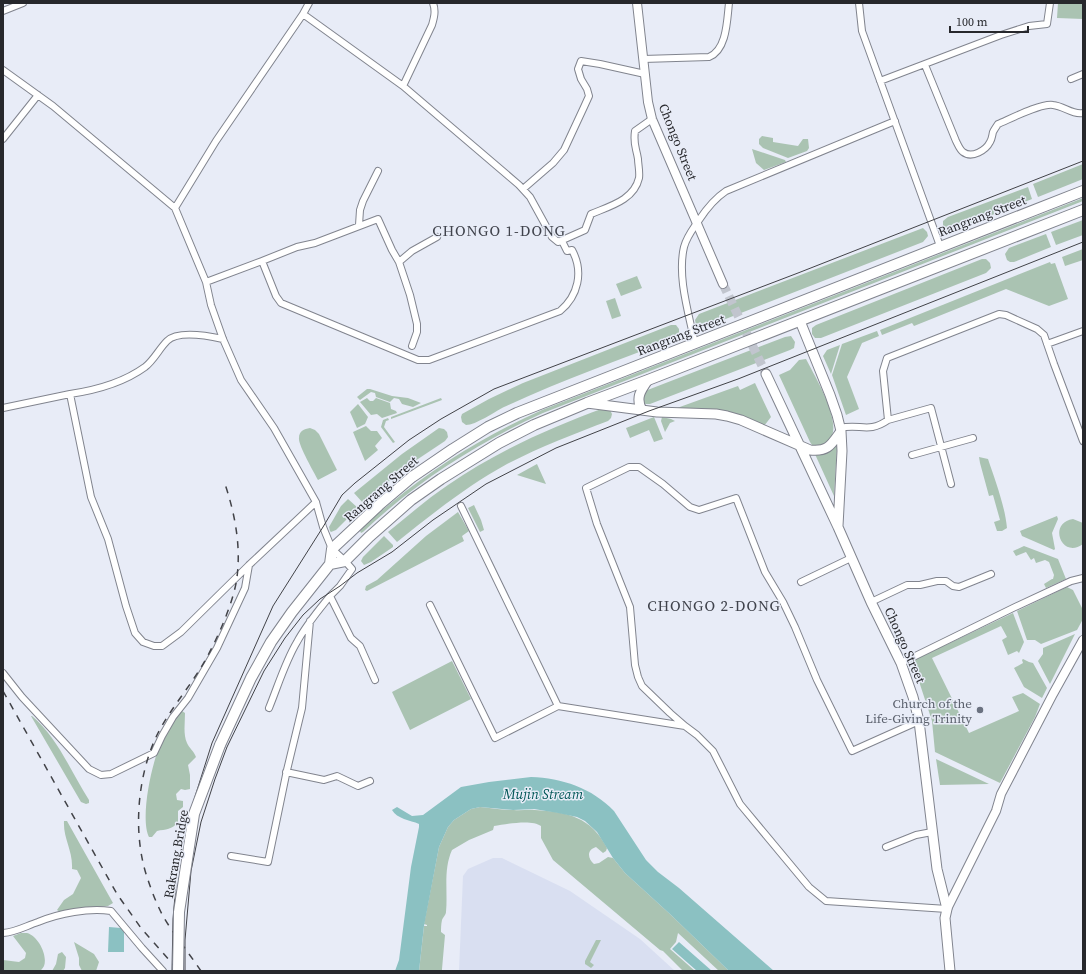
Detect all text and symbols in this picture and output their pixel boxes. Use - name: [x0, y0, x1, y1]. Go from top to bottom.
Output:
- scale bar: [950, 8, 1028, 34]
- text: 100 m: [956, 14, 988, 30]
- street label: Chongo Street: [655, 101, 701, 184]
- street label: Rangrang Street: [936, 191, 1029, 241]
- district label: CHONGO 1-DONG: [432, 220, 566, 241]
- street label: Rangrang Street: [635, 310, 728, 360]
- street label: Rangrang Street: [340, 452, 422, 526]
- district label: CHONGO 2-DONG: [647, 595, 781, 616]
- street label: Chongo Street: [881, 604, 930, 686]
- place label: Church of the Life-Giving Trinity: [865, 695, 972, 727]
- marker: Church of the Life-Giving Trinity: [975, 705, 985, 715]
- water label: Mujin Stream: [502, 784, 584, 804]
- street label: Rakrang Bridge: [160, 808, 192, 900]

